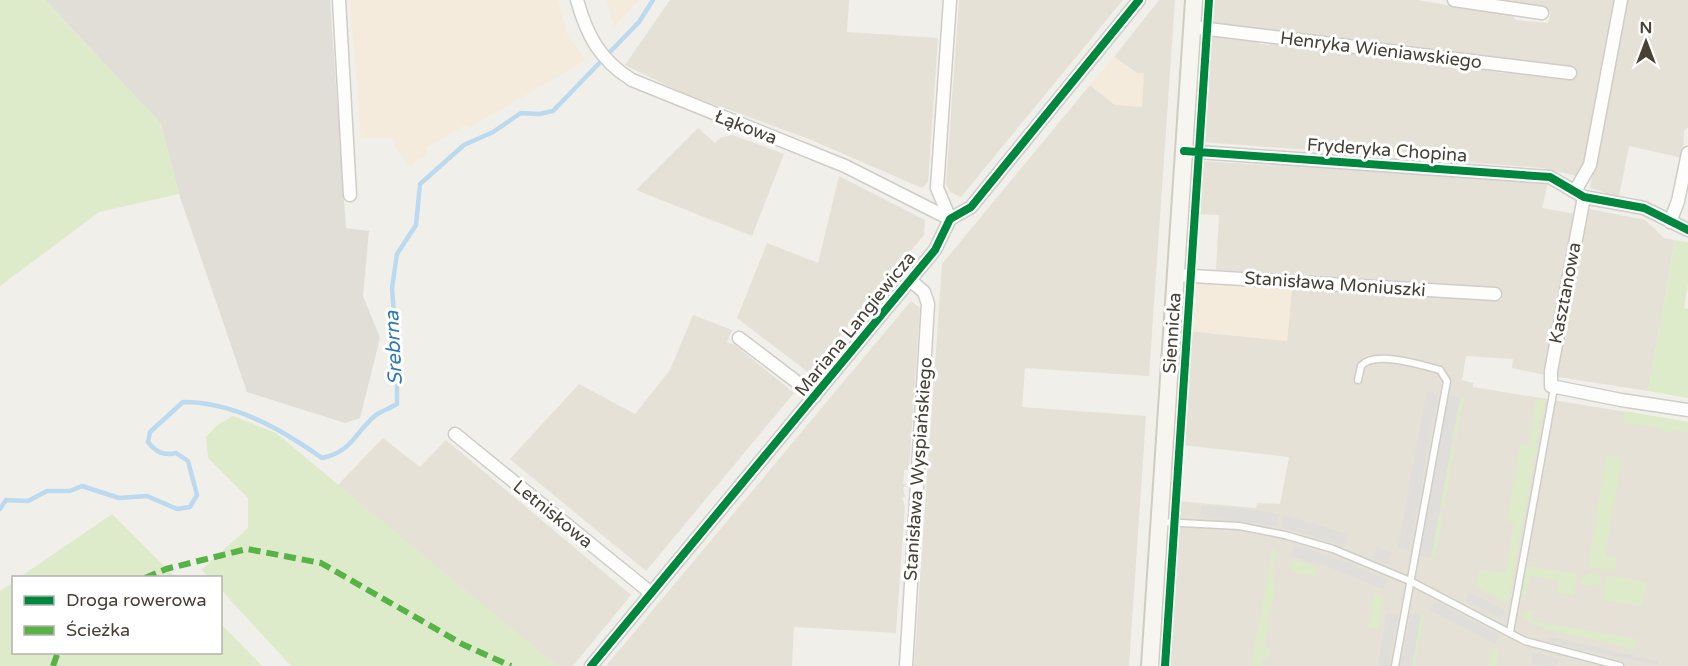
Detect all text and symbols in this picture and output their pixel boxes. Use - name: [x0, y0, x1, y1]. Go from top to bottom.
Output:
- north arrow: [1616, 12, 1676, 72]
- text: N: [1640, 18, 1652, 38]
- street label: Henryka Wieniawskiego: [1279, 27, 1483, 73]
- street label: Łąkowa: [712, 105, 780, 149]
- street label: Fryderyka Chopina: [1306, 133, 1468, 167]
- street label: Kasztanowa: [1544, 240, 1586, 346]
- street label: Mariana Langiewicza: [790, 247, 920, 401]
- street label: Stanisława Moniuszki: [1244, 267, 1426, 301]
- street label: Siennicka: [1158, 292, 1186, 374]
- water label: Srebrna: [380, 309, 408, 386]
- street label: Stanisława Wyspiańskiego: [899, 356, 937, 581]
- street label: Letniskowa: [509, 475, 597, 553]
- legend: [12, 576, 222, 654]
- text: Droga rowerowa: [66, 589, 207, 611]
- text: Ścieżka: [66, 619, 130, 641]

